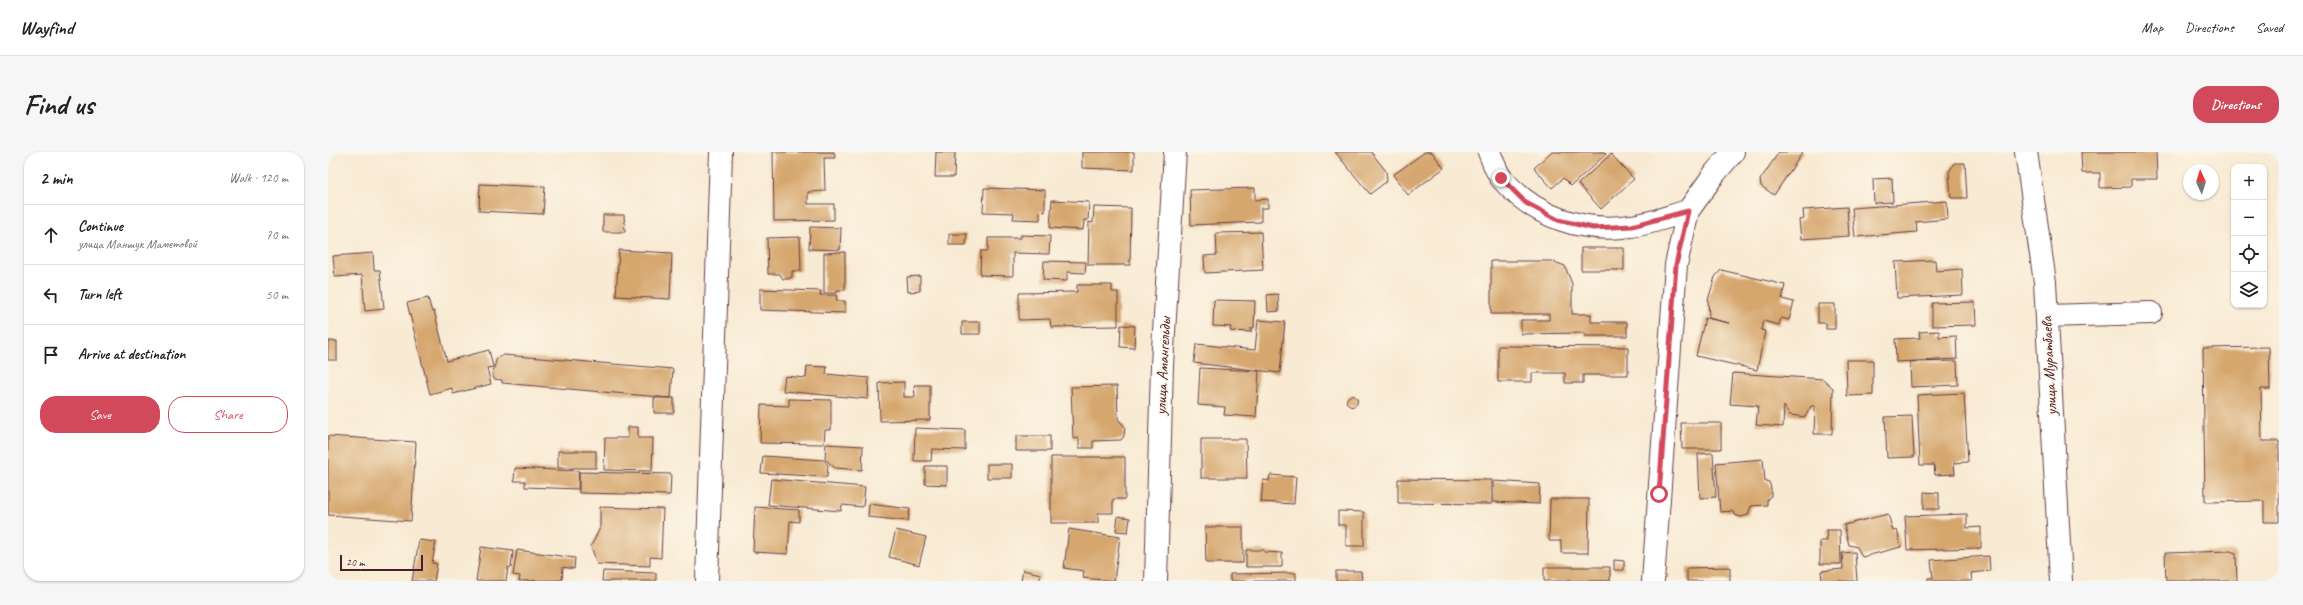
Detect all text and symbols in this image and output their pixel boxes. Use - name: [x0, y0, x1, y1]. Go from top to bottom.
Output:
- text: Wayfind: [20, 16, 73, 40]
- text: Map: [2142, 19, 2163, 36]
- text: Directions: [2185, 19, 2234, 36]
- text: Saved: [2256, 19, 2283, 36]
- button: Directions: [2193, 86, 2279, 123]
- text: Find us: [24, 87, 94, 122]
- north arrow: [2183, 164, 2219, 200]
- map controls: [2231, 164, 2267, 308]
- button: +: [2231, 164, 2267, 200]
- text: 2 min: [40, 168, 73, 189]
- route end: [1492, 169, 1510, 187]
- text: Walk · 120 m: [229, 170, 288, 186]
- button: −: [2231, 200, 2267, 236]
- text: Continue: [78, 217, 123, 236]
- icon: ahead: [40, 224, 62, 246]
- text: 70 m: [266, 227, 288, 243]
- text: улица Маншук Маметовой: [78, 236, 197, 252]
- button: locate: [2231, 236, 2267, 272]
- button: layers: [2231, 272, 2267, 308]
- icon: left: [40, 284, 62, 306]
- text: Turn left: [78, 285, 121, 304]
- text: 50 m: [266, 287, 288, 303]
- street label: улица Амангельды: [1150, 315, 1176, 417]
- street label: улица Муратбаева: [2036, 315, 2062, 417]
- icon: arrive: [40, 344, 62, 366]
- text: Arrive at destination: [78, 345, 185, 364]
- button: Save: [40, 396, 160, 433]
- button: Share: [168, 396, 288, 433]
- route start: [1650, 485, 1668, 503]
- scale bar: [340, 553, 423, 572]
- text: 20 m: [346, 555, 365, 569]

